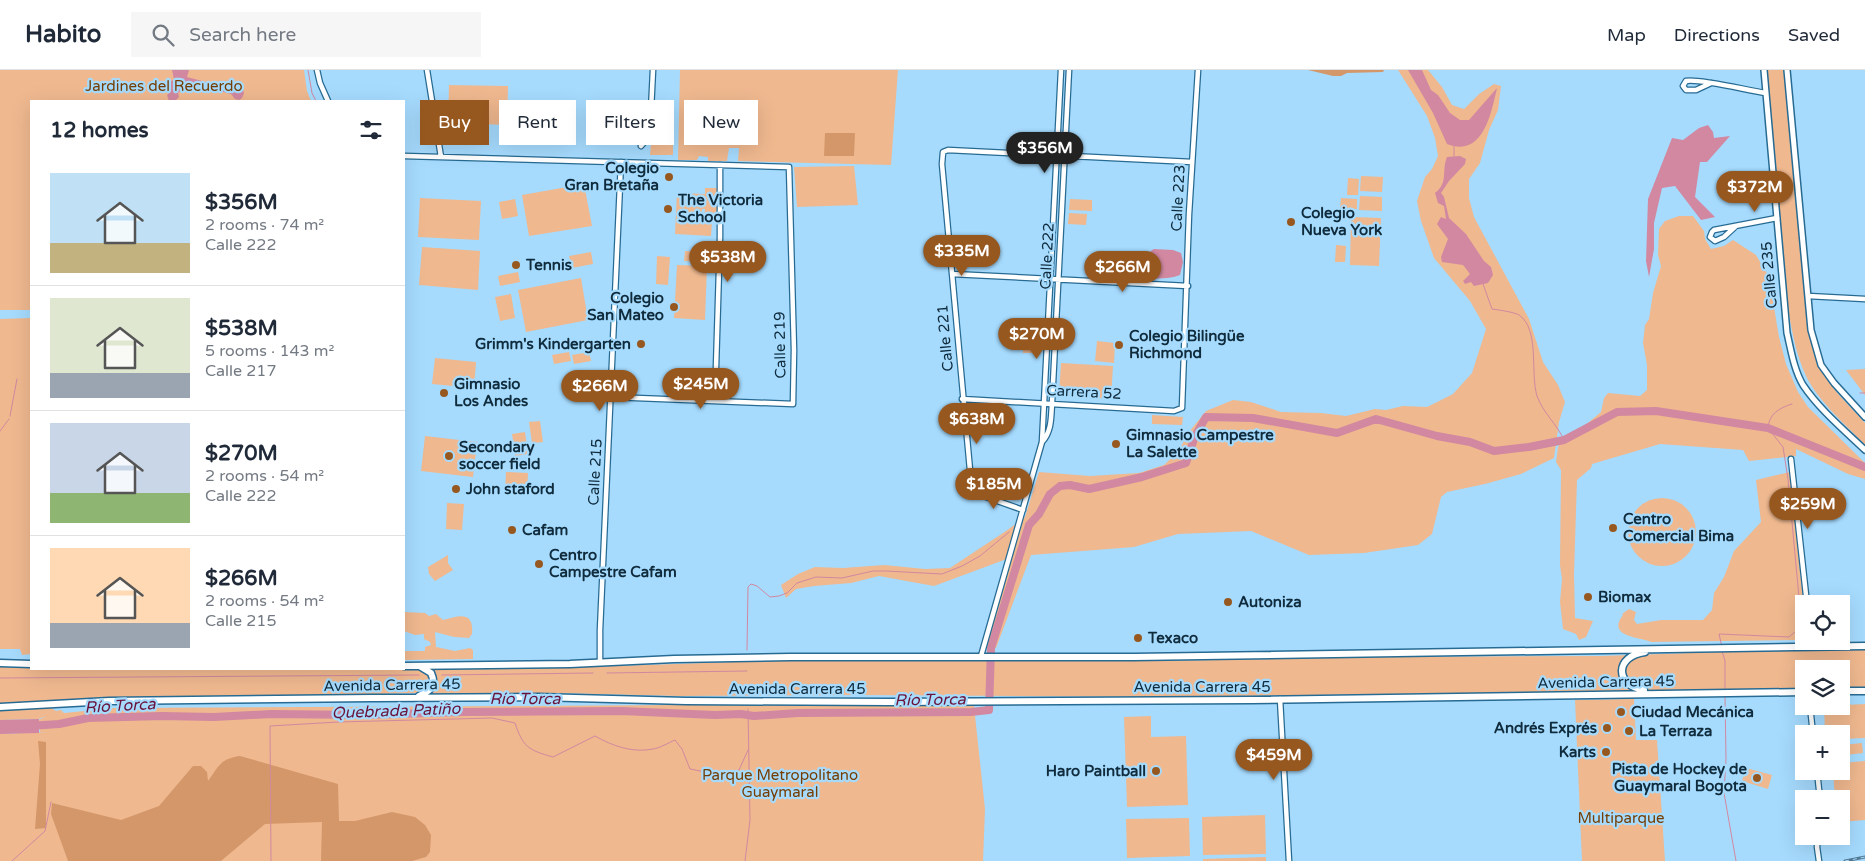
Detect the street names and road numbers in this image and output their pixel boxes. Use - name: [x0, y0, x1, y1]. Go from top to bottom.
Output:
- street label: Calle 223: [1167, 164, 1189, 232]
- street label: Calle 222: [1036, 222, 1058, 290]
- street label: Calle 235: [1757, 241, 1781, 309]
- street label: Calle 221: [933, 304, 957, 372]
- street label: Calle 219: [770, 311, 790, 379]
- street label: Carrera 52: [1046, 381, 1122, 403]
- street label: Calle 215: [584, 438, 606, 506]
- street label: Avenida Carrera 45: [1537, 672, 1675, 692]
- street label: Avenida Carrera 45: [323, 675, 461, 695]
- street label: Avenida Carrera 45: [1133, 678, 1271, 696]
- street label: Avenida Carrera 45: [728, 680, 866, 698]

